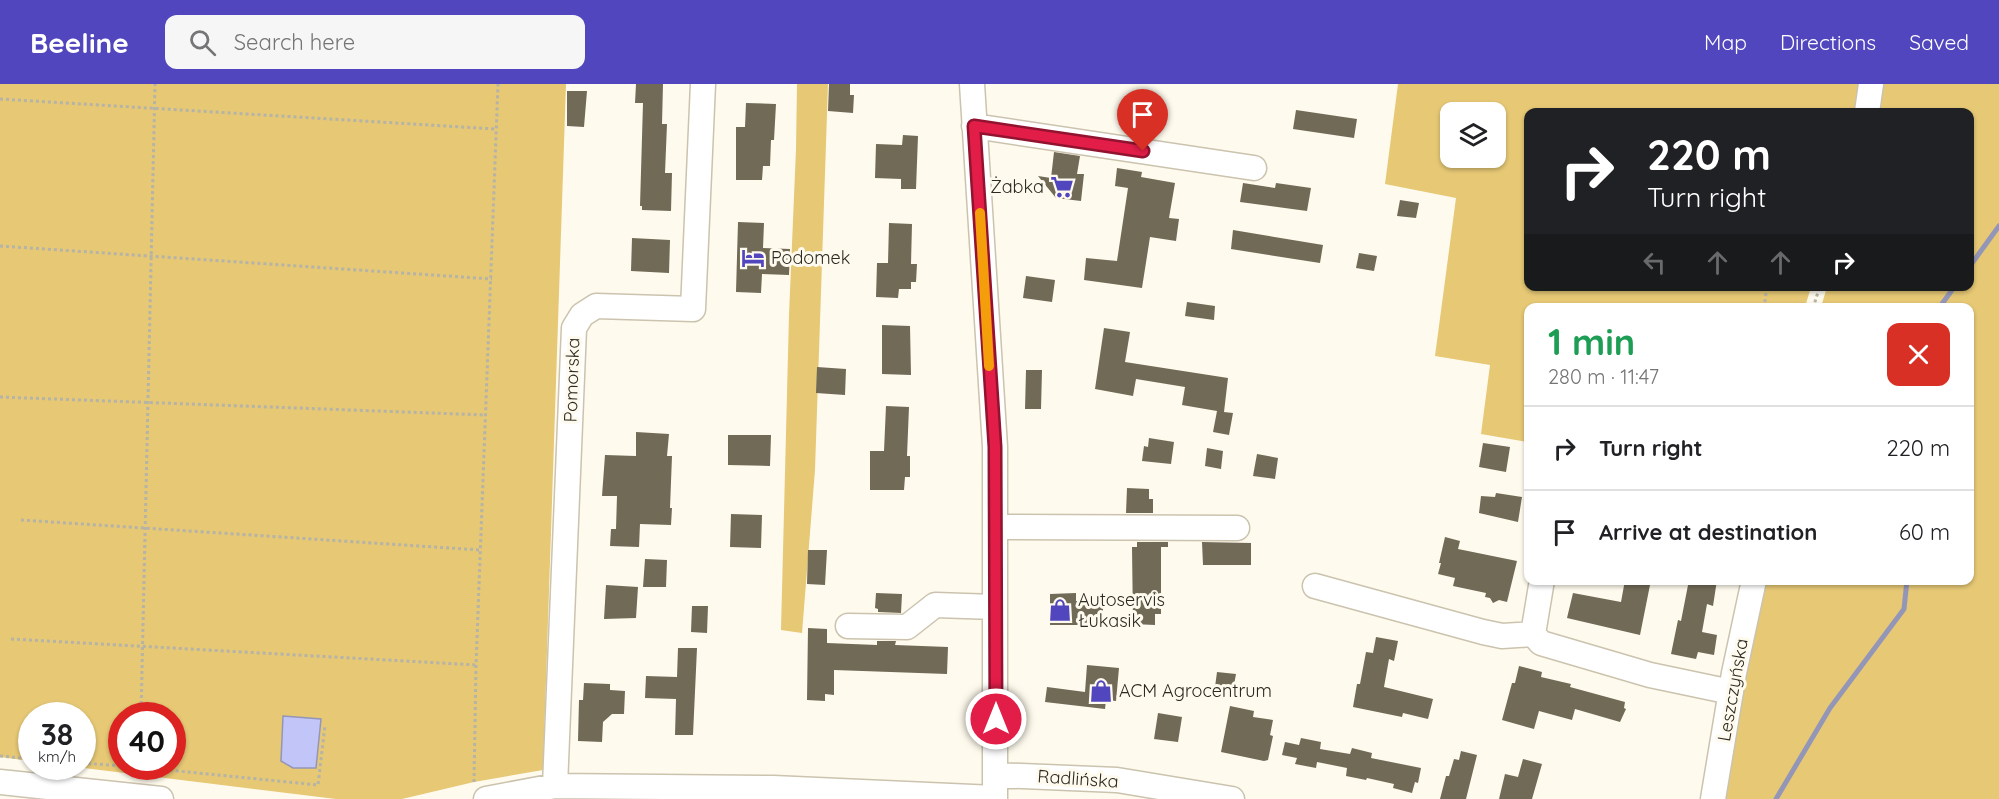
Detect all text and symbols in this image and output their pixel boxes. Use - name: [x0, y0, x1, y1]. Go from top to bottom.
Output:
- search box: [165, 15, 585, 69]
- text: Beeline: [30, 25, 129, 60]
- icon: search: [186, 26, 219, 59]
- text: Search here: [234, 28, 355, 56]
- text: Map: [1704, 29, 1747, 55]
- text: Directions: [1780, 29, 1876, 55]
- text: Saved: [1909, 29, 1969, 55]
- pin: [1117, 89, 1168, 151]
- icon: arrive: [1126, 98, 1159, 131]
- map controls: [1440, 102, 1506, 168]
- button: layers: [1440, 102, 1506, 168]
- text: 220 m: [1647, 128, 1771, 181]
- icon: right: [1548, 132, 1626, 210]
- supermarket icon: Żabka: [1049, 174, 1075, 200]
- place label: Żabka: [990, 175, 1044, 198]
- text: Turn right: [1647, 180, 1766, 214]
- hotel icon: Podomek: [740, 245, 766, 271]
- place label: Podomek: [771, 246, 850, 269]
- icon: left: [1638, 246, 1671, 279]
- icon: ahead: [1701, 246, 1734, 279]
- icon: ahead: [1764, 246, 1797, 279]
- icon: right: [1827, 246, 1860, 279]
- text: 1 min: [1548, 319, 1635, 364]
- button: close: [1887, 323, 1950, 386]
- street label: Pomorska: [559, 337, 584, 423]
- text: 280 m · 11:47: [1548, 364, 1659, 389]
- icon: right: [1548, 432, 1581, 465]
- text: Turn right: [1599, 434, 1703, 462]
- text: 220 m: [1886, 434, 1950, 462]
- icon: arrive: [1548, 516, 1581, 549]
- text: Arrive at destination: [1599, 518, 1817, 546]
- text: 60 m: [1899, 518, 1950, 546]
- place label: Autoservis Łukasik: [1078, 588, 1165, 632]
- shop icon: Autoservis Łukasik: [1047, 597, 1073, 623]
- street label: Leszczyńska: [1712, 637, 1753, 743]
- shop icon: ACM Agrocentrum: [1088, 678, 1114, 704]
- place label: ACM Agrocentrum: [1119, 679, 1272, 702]
- position arrow: [964, 687, 1028, 751]
- speed limit sign: 40: [108, 702, 186, 780]
- text: 38: [41, 715, 73, 753]
- text: km/h: [38, 747, 76, 766]
- street label: Radlińska: [1037, 764, 1119, 793]

